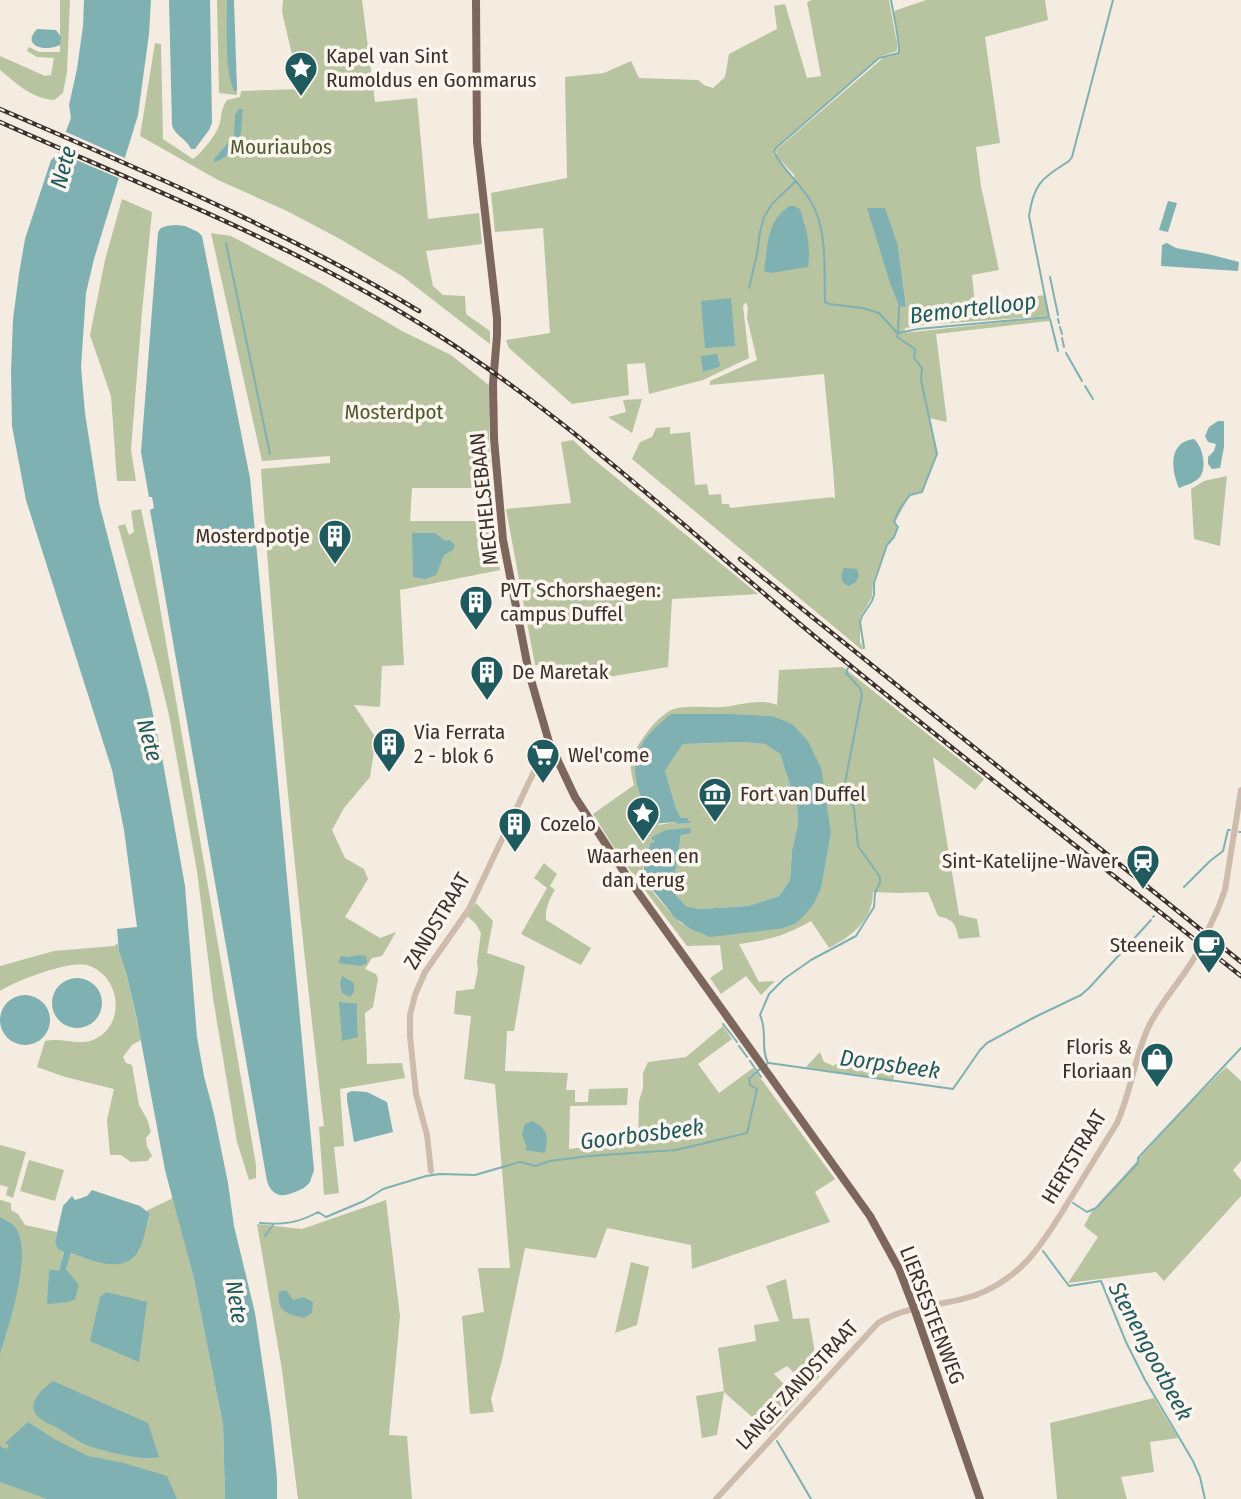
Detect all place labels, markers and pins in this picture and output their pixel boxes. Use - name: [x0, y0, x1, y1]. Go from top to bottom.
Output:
- place label: Kapel van Sint Rumoldus en Gommarus: [326, 43, 537, 93]
- place icon: Kapel van Sint Rumoldus en Gommarus: [282, 49, 320, 98]
- building icon: Mosterdpotje: [316, 517, 354, 566]
- place label: Mosterdpotje: [195, 523, 310, 549]
- place label: PVT Schorshaegen: campus Duffel: [500, 577, 661, 627]
- building icon: PVT Schorshaegen: campus Duffel: [457, 583, 495, 632]
- building icon: De Maretak: [468, 653, 506, 702]
- place label: De Maretak: [512, 659, 609, 685]
- place label: Via Ferrata 2 - blok 6: [414, 719, 505, 769]
- building icon: Via Ferrata 2 - blok 6: [370, 725, 408, 774]
- supermarket icon: Wel'come: [524, 736, 562, 785]
- place label: Wel'come: [568, 742, 649, 768]
- museum icon: Fort van Duffel: [696, 775, 734, 824]
- place label: Fort van Duffel: [740, 781, 866, 807]
- place icon: Waarheen en dan terug: [624, 794, 662, 843]
- building icon: Cozelo: [496, 805, 534, 854]
- place label: Cozelo: [540, 811, 596, 837]
- station icon: Sint-Katelijne-Waver: [1124, 842, 1162, 891]
- place label: Waarheen en dan terug: [587, 843, 699, 893]
- place label: Sint-Katelijne-Waver: [942, 848, 1119, 874]
- cafe icon: Steeneik: [1190, 926, 1228, 975]
- place label: Steeneik: [1110, 932, 1184, 958]
- place label: Floris & Floriaan: [1062, 1034, 1132, 1084]
- shop icon: Floris & Floriaan: [1138, 1040, 1176, 1089]

